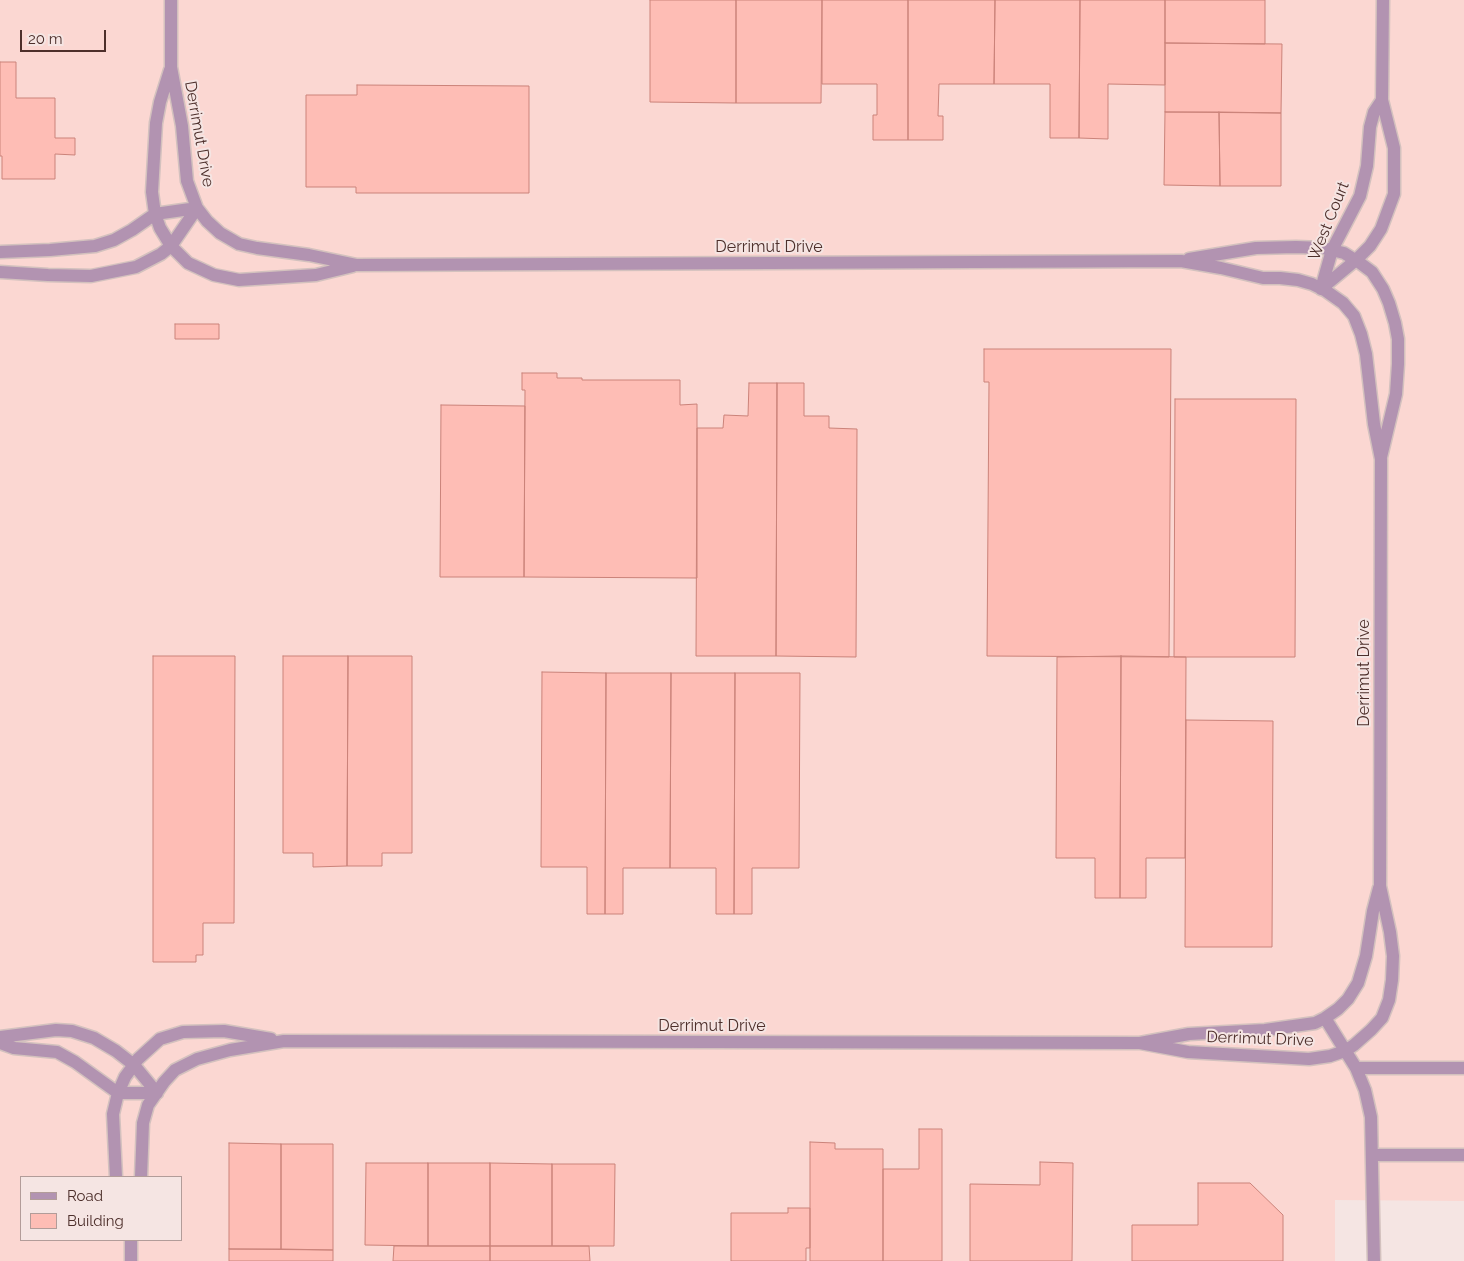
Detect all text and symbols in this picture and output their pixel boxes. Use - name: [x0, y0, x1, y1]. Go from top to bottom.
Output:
- scale bar: [22, 20, 109, 52]
- text: 20 m: [28, 30, 63, 48]
- street label: Derrimut Drive: [180, 79, 218, 189]
- street label: West Court: [1305, 179, 1353, 263]
- street label: Derrimut Drive: [715, 237, 823, 257]
- street label: Derrimut Drive: [1354, 619, 1374, 727]
- street label: Derrimut Drive: [658, 1016, 766, 1036]
- street label: Derrimut Drive: [1206, 1028, 1314, 1050]
- legend: [20, 1176, 182, 1241]
- text: Road: [67, 1187, 103, 1205]
- text: Building: [67, 1212, 124, 1230]

